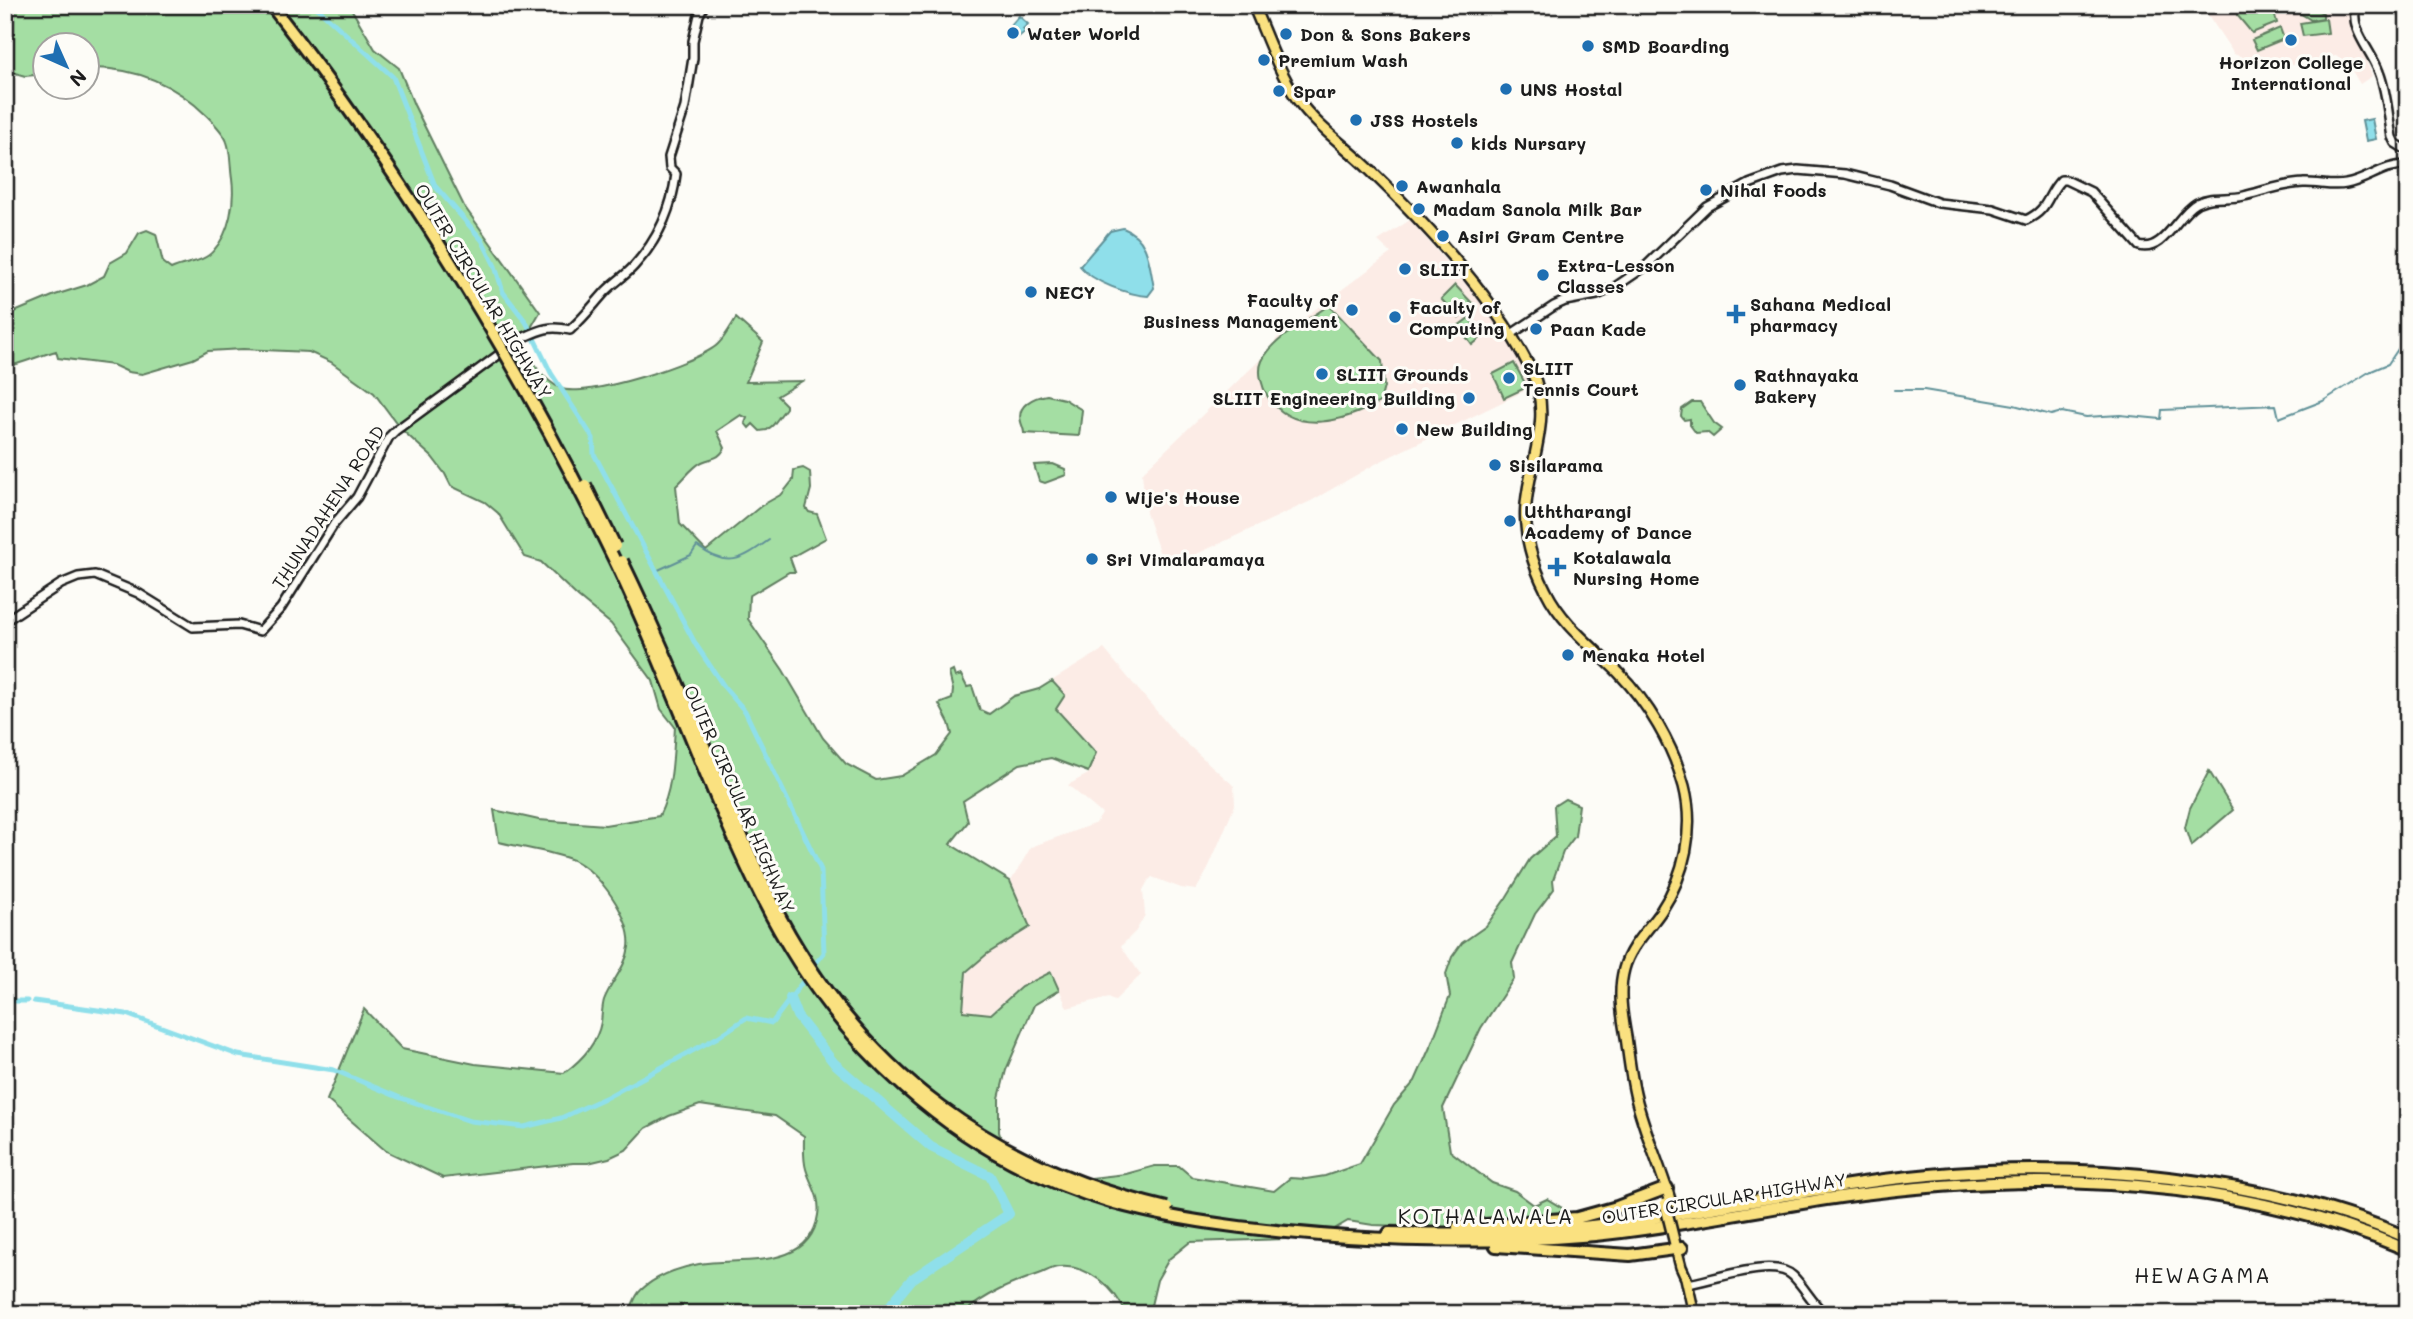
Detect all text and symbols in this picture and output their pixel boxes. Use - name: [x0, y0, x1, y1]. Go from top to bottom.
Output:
- place label: Water World: [1027, 21, 1140, 45]
- place label: Don & Sons Bakers: [1300, 22, 1471, 46]
- marker: Water World: [1005, 25, 1021, 41]
- marker: Don & Sons Bakers: [1278, 26, 1294, 42]
- north arrow: [32, 32, 102, 102]
- marker: Horizon College International: [2283, 32, 2299, 48]
- place label: SMD Boarding: [1602, 34, 1730, 58]
- marker: SMD Boarding: [1580, 38, 1596, 54]
- place label: Premium Wash: [1278, 48, 1408, 72]
- place label: Horizon College International: [2219, 50, 2364, 95]
- marker: Premium Wash: [1256, 52, 1272, 68]
- text: N: [64, 64, 92, 92]
- place label: UNS Hostal: [1520, 77, 1622, 101]
- place label: Spar: [1293, 79, 1336, 103]
- marker: UNS Hostal: [1498, 81, 1514, 97]
- marker: Spar: [1271, 83, 1287, 99]
- place label: JSS Hostels: [1370, 108, 1478, 132]
- marker: JSS Hostels: [1348, 112, 1364, 128]
- place label: kids Nursary: [1471, 131, 1587, 155]
- marker: kids Nursary: [1449, 135, 1465, 151]
- place label: Awanhala: [1416, 174, 1501, 198]
- marker: Awanhala: [1394, 178, 1410, 194]
- place label: Nihal Foods: [1720, 178, 1826, 202]
- street label: OUTER CIRCULAR HIGHWAY: [410, 179, 558, 403]
- marker: Nihal Foods: [1698, 182, 1714, 198]
- place label: Madam Sanola Milk Bar: [1433, 197, 1642, 221]
- marker: Madam Sanola Milk Bar: [1411, 201, 1427, 217]
- place label: Asiri Gram Centre: [1457, 224, 1624, 248]
- marker: Asiri Gram Centre: [1435, 228, 1451, 244]
- place label: Extra-Lesson Classes: [1557, 253, 1675, 298]
- place label: SLIIT: [1419, 257, 1470, 281]
- marker: SLIIT: [1397, 261, 1413, 277]
- marker: Extra-Lesson Classes: [1535, 267, 1551, 283]
- place label: NECY: [1045, 280, 1095, 304]
- marker: NECY: [1023, 284, 1039, 300]
- place label: Faculty of Business Management: [1143, 288, 1338, 333]
- place label: Sahana Medical pharmacy: [1750, 292, 1891, 337]
- place label: Faculty of Computing: [1409, 295, 1505, 340]
- marker: Faculty of Business Management: [1344, 302, 1360, 318]
- marker: Sahana Medical pharmacy: [1728, 306, 1744, 322]
- marker: Faculty of Computing: [1387, 309, 1403, 325]
- place label: Paan Kade: [1550, 317, 1646, 341]
- marker: Paan Kade: [1528, 321, 1544, 337]
- place label: SLIIT Tennis Court: [1523, 356, 1639, 401]
- place label: SLIIT Grounds: [1336, 362, 1468, 386]
- place label: Rathnayaka Bakery: [1754, 363, 1859, 408]
- marker: SLIIT Grounds: [1314, 366, 1330, 382]
- marker: SLIIT Tennis Court: [1501, 370, 1517, 386]
- marker: Rathnayaka Bakery: [1732, 377, 1748, 393]
- place label: SLIIT Engineering Building: [1212, 386, 1455, 410]
- marker: SLIIT Engineering Building: [1461, 390, 1477, 406]
- place label: New Building: [1416, 417, 1533, 441]
- street label: THUNADAHENA ROAD: [266, 420, 390, 594]
- marker: New Building: [1394, 421, 1410, 437]
- place label: Sisilarama: [1509, 453, 1603, 477]
- marker: Sisilarama: [1487, 457, 1503, 473]
- place label: Wije's House: [1125, 485, 1240, 509]
- marker: Wije's House: [1103, 489, 1119, 505]
- place label: Uththarangi Academy of Dance: [1524, 499, 1692, 544]
- marker: Uththarangi Academy of Dance: [1502, 513, 1518, 529]
- place label: Kotalawala Nursing Home: [1573, 545, 1700, 590]
- place label: Sri Vimalaramaya: [1106, 547, 1265, 571]
- marker: Sri Vimalaramaya: [1084, 551, 1100, 567]
- marker: Kotalawala Nursing Home: [1547, 557, 1567, 577]
- place label: Menaka Hotel: [1582, 643, 1705, 667]
- marker: Menaka Hotel: [1560, 647, 1576, 663]
- street label: OUTER CIRCULAR HIGHWAY: [679, 681, 801, 917]
- street label: OUTER CIRCULAR HIGHWAY: [1600, 1167, 1848, 1229]
- district label: KOTHALAWALA: [1398, 1202, 1574, 1229]
- district label: HEWAGAMA: [2134, 1261, 2272, 1288]

